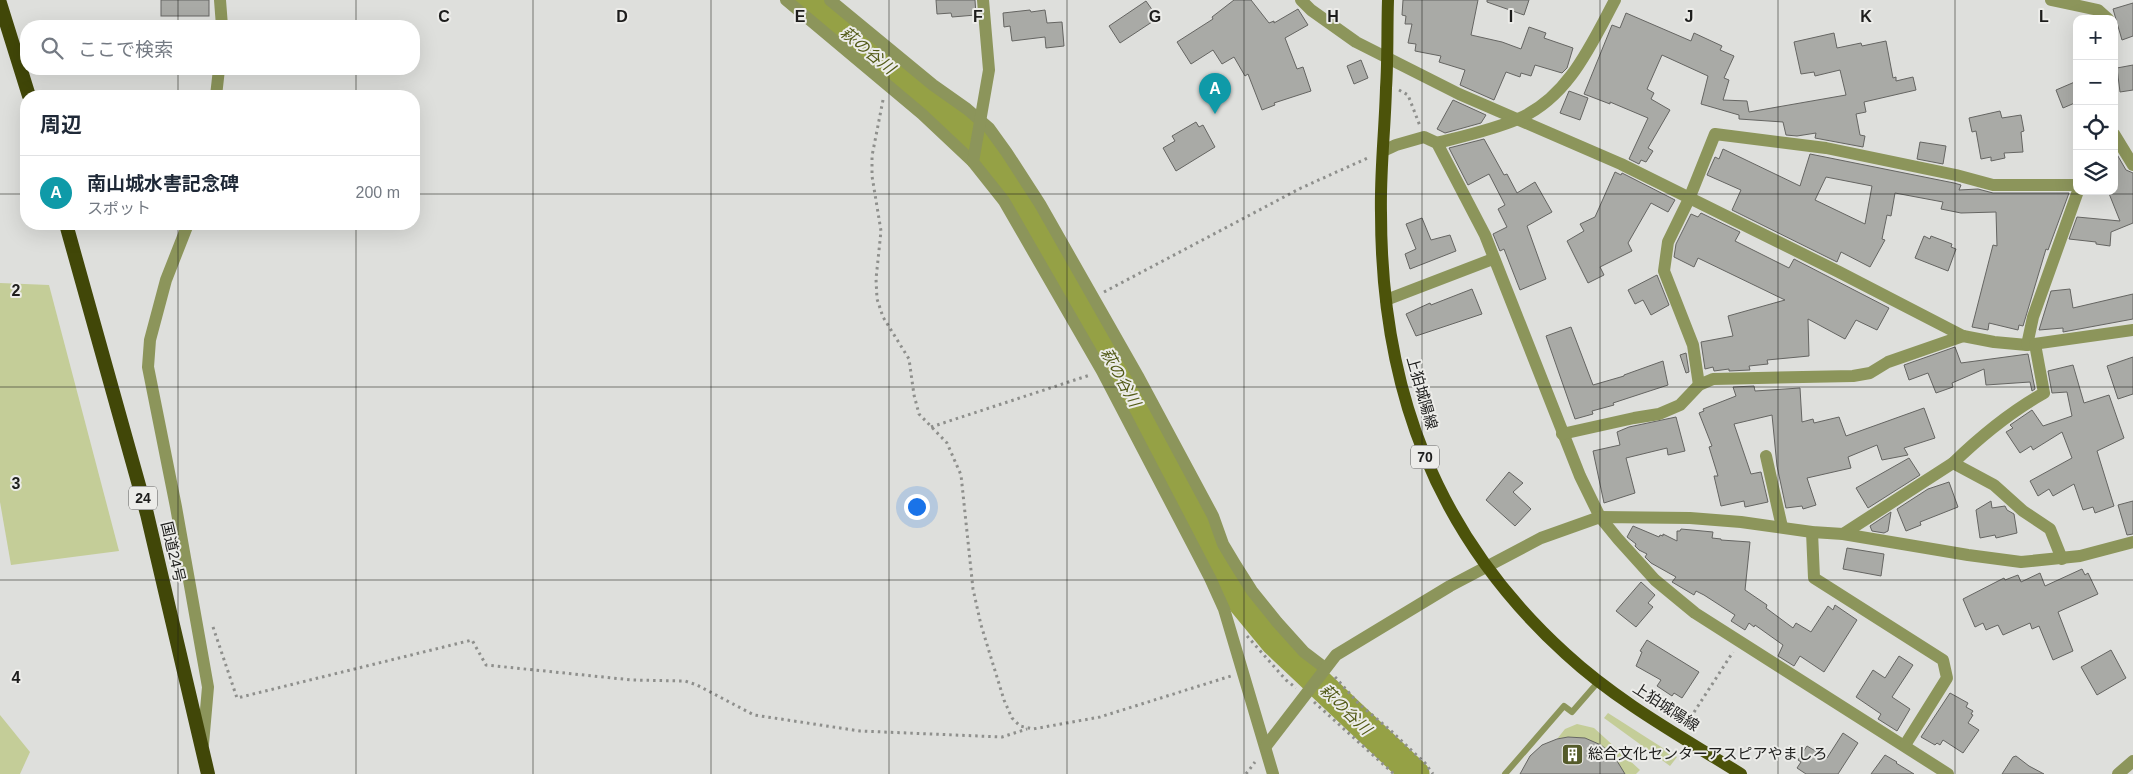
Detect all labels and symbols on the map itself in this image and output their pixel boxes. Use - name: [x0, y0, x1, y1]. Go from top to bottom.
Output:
- text: C: [438, 8, 450, 25]
- text: D: [616, 8, 628, 25]
- text: E: [795, 8, 806, 25]
- text: F: [973, 8, 983, 25]
- text: G: [1149, 8, 1161, 25]
- text: H: [1327, 8, 1339, 25]
- text: I: [1509, 8, 1513, 25]
- text: J: [1685, 8, 1693, 25]
- text: K: [1860, 8, 1872, 25]
- text: L: [2039, 8, 2049, 25]
- water label: 萩の谷川: [837, 24, 899, 78]
- pin: A: [1199, 73, 1231, 114]
- text: 2: [12, 282, 21, 299]
- water label: 萩の谷川: [1098, 345, 1144, 411]
- street label: 上狛城陽線: [1404, 354, 1441, 431]
- road number: 70: [1411, 446, 1439, 468]
- text: 3: [12, 475, 21, 492]
- road number: 24: [129, 486, 157, 509]
- your location: [904, 494, 930, 520]
- street label: 国道24号: [158, 520, 189, 584]
- text: 4: [12, 669, 21, 686]
- street label: 上狛城陽線: [1630, 679, 1702, 734]
- water label: 萩の谷川: [1317, 681, 1376, 739]
- building icon: 総合文化センターアスピアやましろ: [1560, 742, 1584, 766]
- place label: 総合文化センターアスピアやましろ: [1588, 745, 1827, 762]

